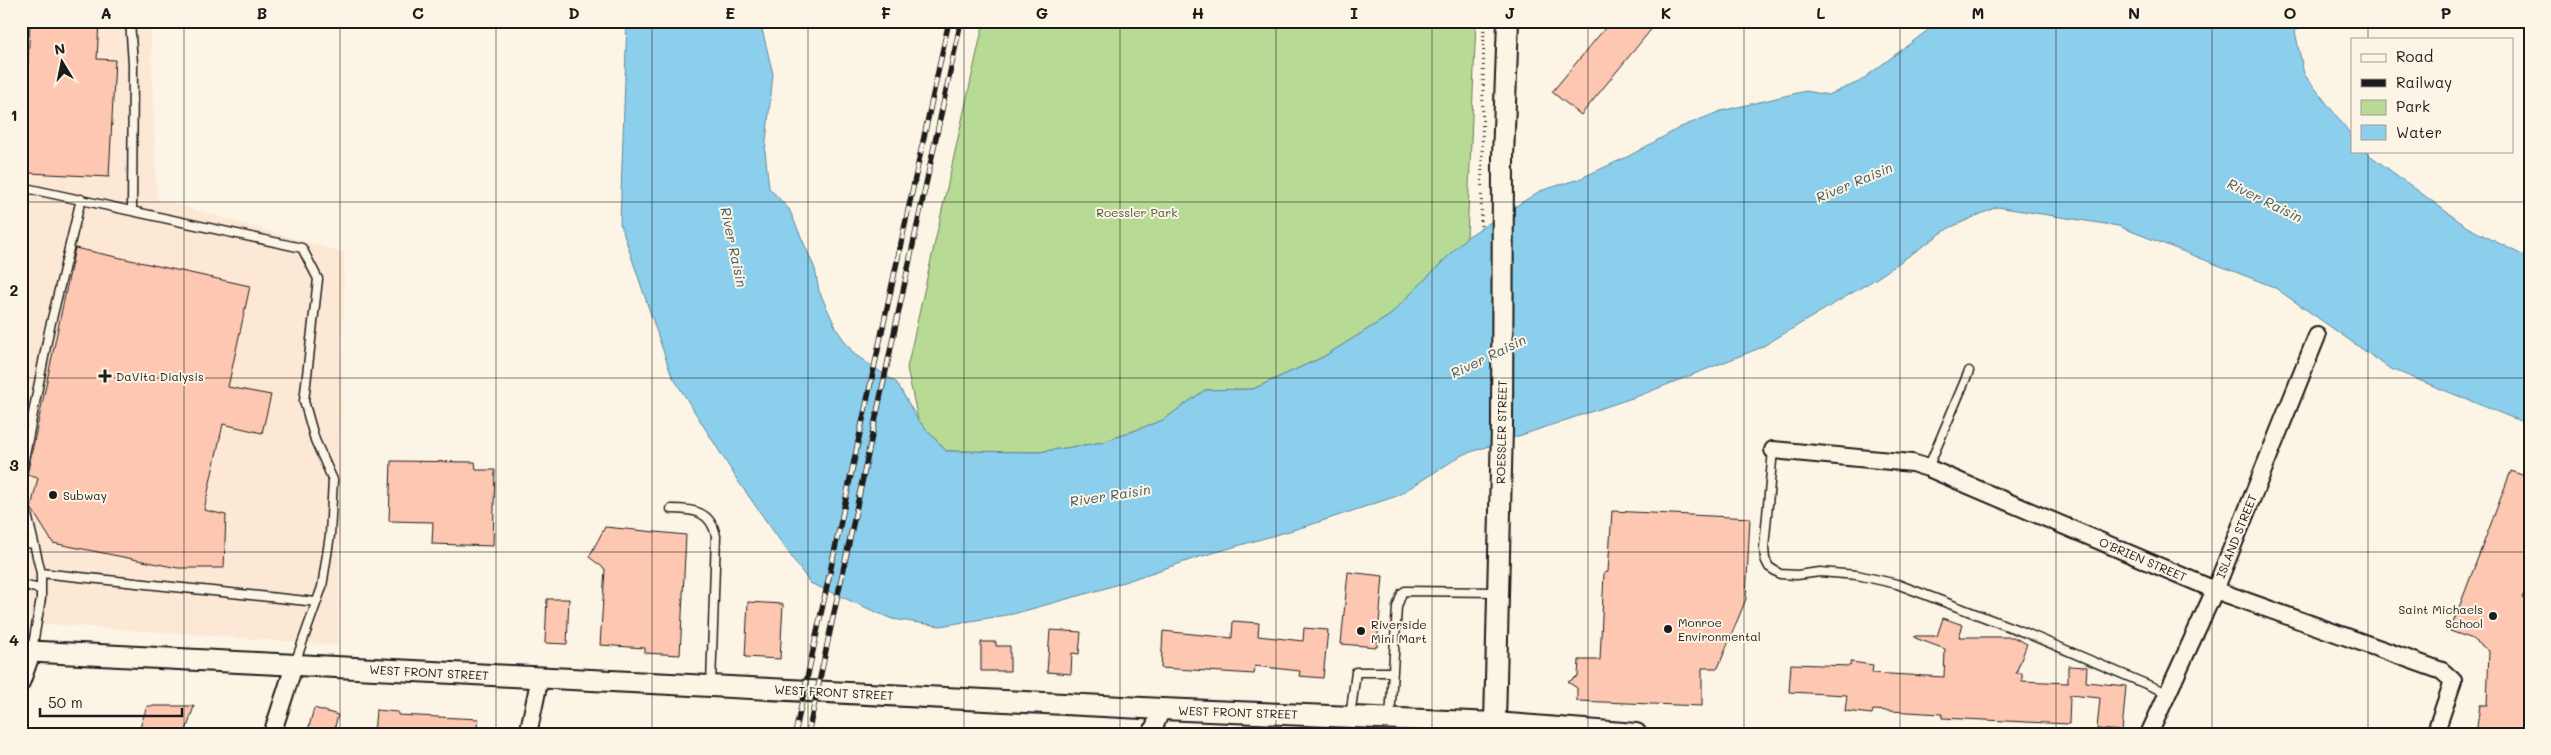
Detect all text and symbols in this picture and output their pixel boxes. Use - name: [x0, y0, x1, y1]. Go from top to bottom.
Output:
- text: A: [100, 2, 112, 23]
- text: B: [257, 2, 267, 23]
- text: C: [412, 2, 424, 23]
- text: D: [568, 2, 580, 23]
- text: E: [725, 2, 735, 23]
- text: F: [881, 2, 891, 23]
- text: G: [1036, 2, 1048, 23]
- text: H: [1192, 2, 1204, 23]
- text: I: [1350, 2, 1358, 23]
- text: J: [1505, 2, 1515, 23]
- text: K: [1661, 2, 1671, 23]
- text: L: [1816, 2, 1826, 23]
- text: M: [1972, 2, 1984, 23]
- text: N: [2128, 2, 2140, 23]
- text: O: [2284, 2, 2297, 23]
- text: P: [2441, 2, 2452, 23]
- north arrow: [38, 38, 88, 88]
- text: N: [53, 38, 67, 59]
- legend: [2351, 38, 2514, 152]
- text: Road: [2396, 46, 2433, 66]
- text: Railway: [2396, 72, 2452, 92]
- text: Park: [2396, 96, 2430, 116]
- text: 1: [10, 104, 18, 125]
- text: Water: [2396, 122, 2442, 142]
- water label: River Raisin: [1813, 157, 1896, 207]
- water label: River Raisin: [2224, 174, 2306, 227]
- park label: Roessler Park: [1096, 204, 1178, 220]
- water label: River Raisin: [716, 205, 752, 289]
- text: 2: [10, 279, 19, 300]
- water label: River Raisin: [1447, 329, 1529, 382]
- place label: DaVita Dialysis: [116, 368, 204, 384]
- marker: DaVita Dialysis: [98, 369, 112, 383]
- street label: ROESSLER STREET: [1492, 380, 1510, 484]
- text: 3: [9, 454, 19, 475]
- water label: River Raisin: [1068, 479, 1152, 511]
- place label: Subway: [63, 487, 107, 503]
- marker: Subway: [47, 489, 59, 501]
- street label: ISLAND STREET: [2212, 491, 2260, 580]
- street label: O'BRIEN STREET: [2097, 533, 2190, 585]
- place label: Saint Michaels School: [2399, 601, 2483, 631]
- marker: Saint Michaels School: [2487, 610, 2499, 622]
- place label: Monroe Environmental: [1678, 614, 1761, 644]
- place label: Riverside Mini Mart: [1371, 616, 1427, 646]
- marker: Monroe Environmental: [1662, 623, 1674, 635]
- marker: Riverside Mini Mart: [1355, 625, 1367, 637]
- text: 4: [9, 629, 19, 650]
- street label: WEST FRONT STREET: [369, 661, 489, 683]
- street label: WEST FRONT STREET: [774, 681, 894, 703]
- scale bar: [40, 685, 182, 717]
- text: 50 m: [48, 692, 83, 712]
- street label: WEST FRONT STREET: [1178, 702, 1298, 722]

